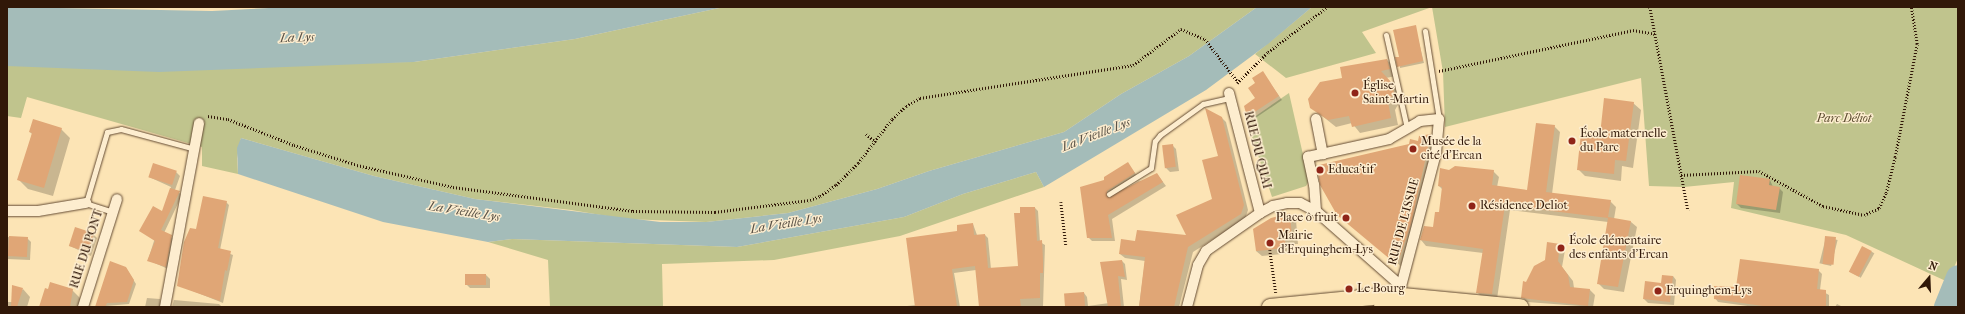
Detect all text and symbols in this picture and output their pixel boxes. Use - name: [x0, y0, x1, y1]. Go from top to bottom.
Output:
- water label: La Lys: [279, 30, 315, 46]
- place label: Église Saint-Martin: [1363, 79, 1429, 107]
- marker: Église Saint-Martin: [1350, 88, 1360, 98]
- street label: RUE DU QUAI: [1240, 110, 1274, 190]
- park label: Parc Déliot: [1817, 112, 1871, 126]
- water label: La Vieille Lys: [1059, 115, 1133, 155]
- place label: École maternelle du Parc: [1580, 127, 1666, 155]
- place label: Musée de la cité d'Ercan: [1421, 135, 1482, 163]
- marker: École maternelle du Parc: [1567, 136, 1577, 146]
- marker: Musée de la cité d'Ercan: [1408, 144, 1418, 154]
- place label: Educa'tif: [1328, 163, 1374, 177]
- marker: Educa'tif: [1315, 165, 1325, 175]
- street label: RUE DE L'ISSUE: [1386, 177, 1422, 267]
- water label: La Vieille Lys: [427, 199, 501, 225]
- place label: Résidence Deliot: [1480, 199, 1568, 213]
- marker: Résidence Deliot: [1467, 201, 1477, 211]
- street label: RUE DU PONT: [67, 208, 107, 290]
- water label: La Vieille Lys: [749, 211, 823, 237]
- place label: Place ô fruit: [1276, 211, 1338, 225]
- marker: Place ô fruit: [1341, 213, 1351, 223]
- place label: Mairie d'Erquinghem-Lys: [1278, 229, 1373, 257]
- place label: École élémentaire des enfants d'Ercan: [1569, 234, 1668, 262]
- marker: Mairie d'Erquinghem-Lys: [1265, 238, 1275, 248]
- marker: École élémentaire des enfants d'Ercan: [1556, 243, 1566, 253]
- north arrow: [1909, 258, 1949, 298]
- text: N: [1927, 259, 1939, 274]
- place label: Le Bourg: [1357, 282, 1405, 296]
- marker: Le Bourg: [1344, 284, 1354, 294]
- place label: Erquinghem-Lys: [1666, 284, 1752, 298]
- marker: Erquinghem-Lys: [1653, 286, 1663, 296]

